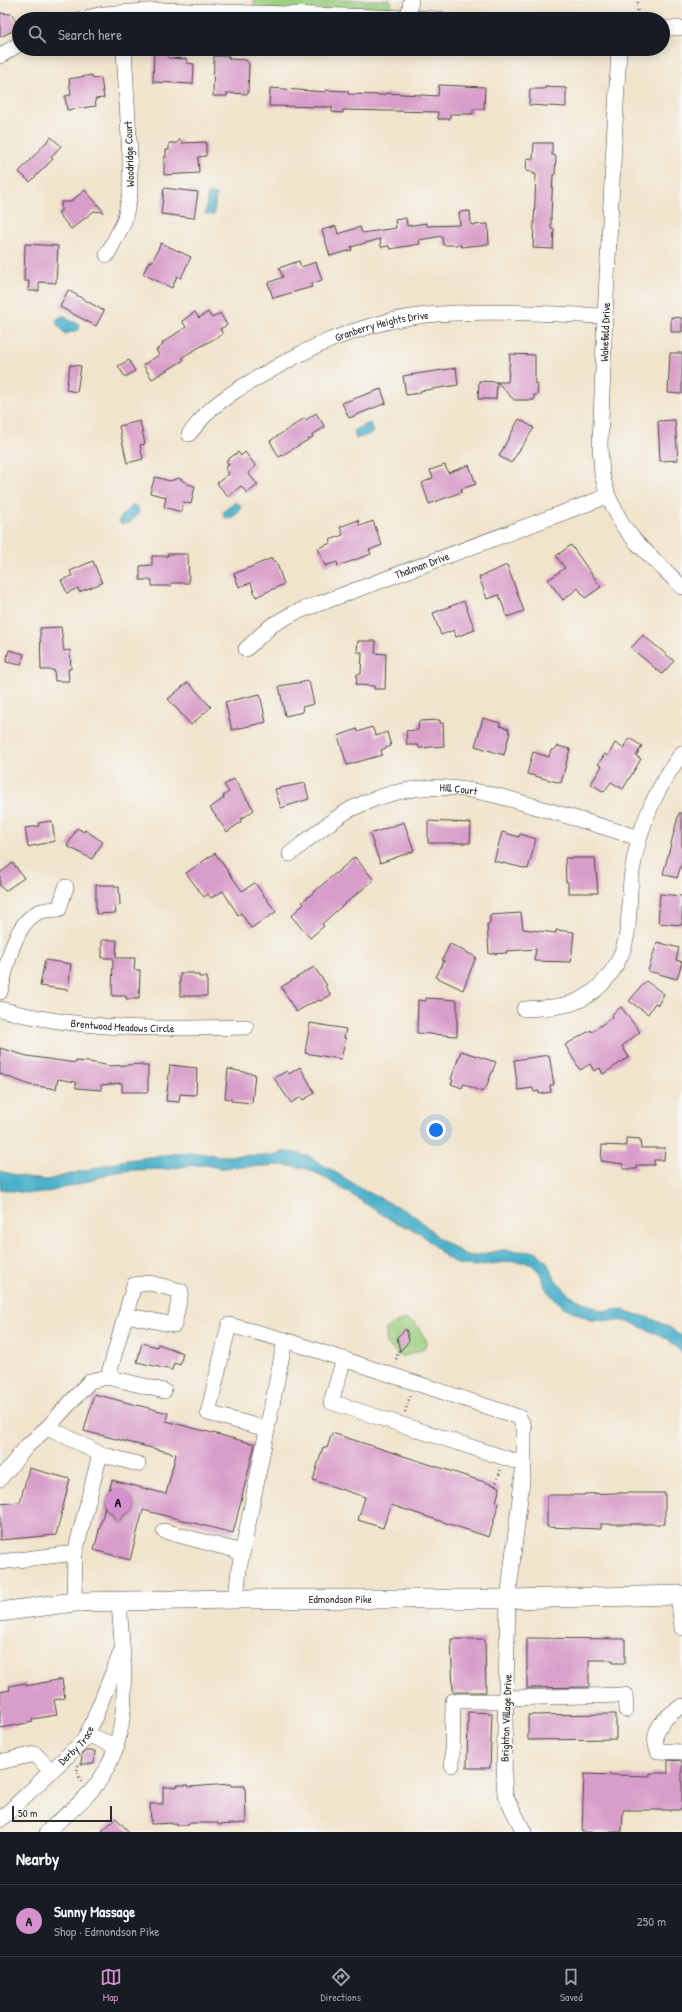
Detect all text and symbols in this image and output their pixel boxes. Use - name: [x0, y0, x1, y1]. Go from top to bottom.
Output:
- search box: [12, 12, 670, 56]
- icon: search: [26, 23, 48, 45]
- text: Search here: [58, 24, 122, 45]
- street label: Woodridge Court: [121, 121, 137, 187]
- street label: Wakefield Drive: [597, 302, 613, 362]
- street label: Granberry Heights Drive: [333, 308, 430, 345]
- street label: Thalman Drive: [393, 549, 452, 582]
- street label: Hill Court: [439, 780, 479, 798]
- street label: Brentwood Meadows Circle: [70, 1016, 175, 1035]
- your location: [426, 1120, 446, 1140]
- pin: A: [105, 1489, 131, 1522]
- street label: Edmondson Pike: [309, 1592, 373, 1606]
- street label: Brighton Village Drive: [497, 1673, 515, 1762]
- street label: Derby Trace: [55, 1723, 97, 1768]
- scale bar: [12, 1804, 112, 1823]
- text: 50 m: [18, 1806, 38, 1820]
- text: Nearby: [16, 1847, 59, 1870]
- text: Sunny Massage: [54, 1901, 135, 1922]
- text: A: [26, 1912, 32, 1930]
- text: 250 m: [637, 1912, 666, 1930]
- text: Shop · Edmondson Pike: [54, 1922, 160, 1940]
- tab: Map: [100, 1966, 122, 2004]
- tab: Directions: [321, 1966, 361, 2004]
- tab: Saved: [560, 1966, 582, 2004]

